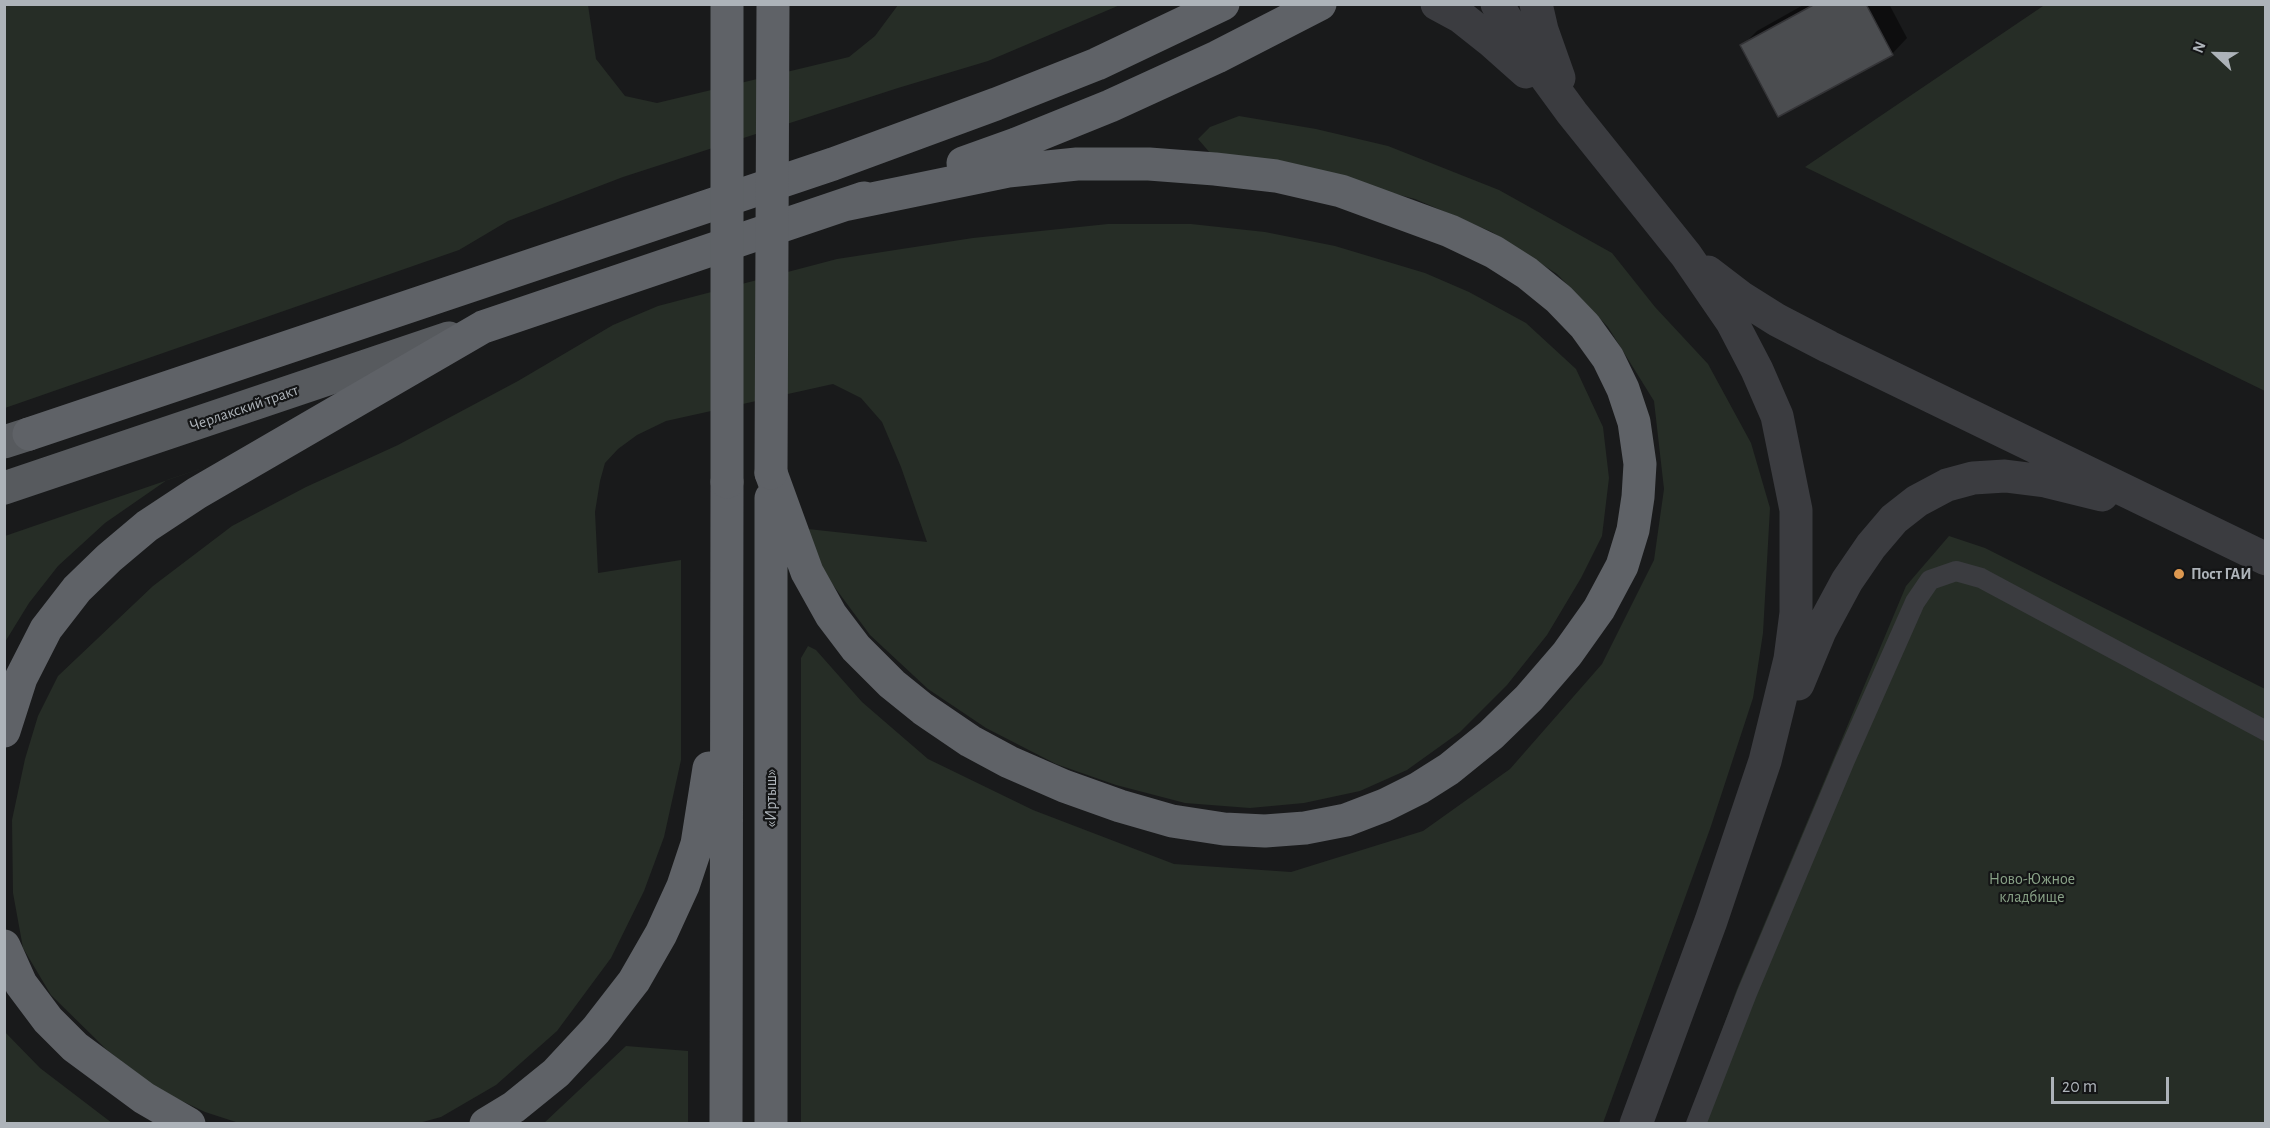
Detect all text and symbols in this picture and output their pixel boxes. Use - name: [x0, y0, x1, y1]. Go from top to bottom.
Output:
- north arrow: [2186, 24, 2246, 84]
- text: N: [2190, 39, 2209, 55]
- street label: Черлакский тракт: [187, 380, 301, 436]
- place label: Пост ГАИ: [2191, 564, 2252, 584]
- marker: Пост ГАИ: [2172, 567, 2186, 581]
- street label: «Иртыш»: [761, 769, 781, 827]
- park label: Ново-Южное кладбище: [1989, 869, 2075, 907]
- scale bar: [2054, 1065, 2172, 1103]
- text: 20 m: [2062, 1078, 2097, 1096]

